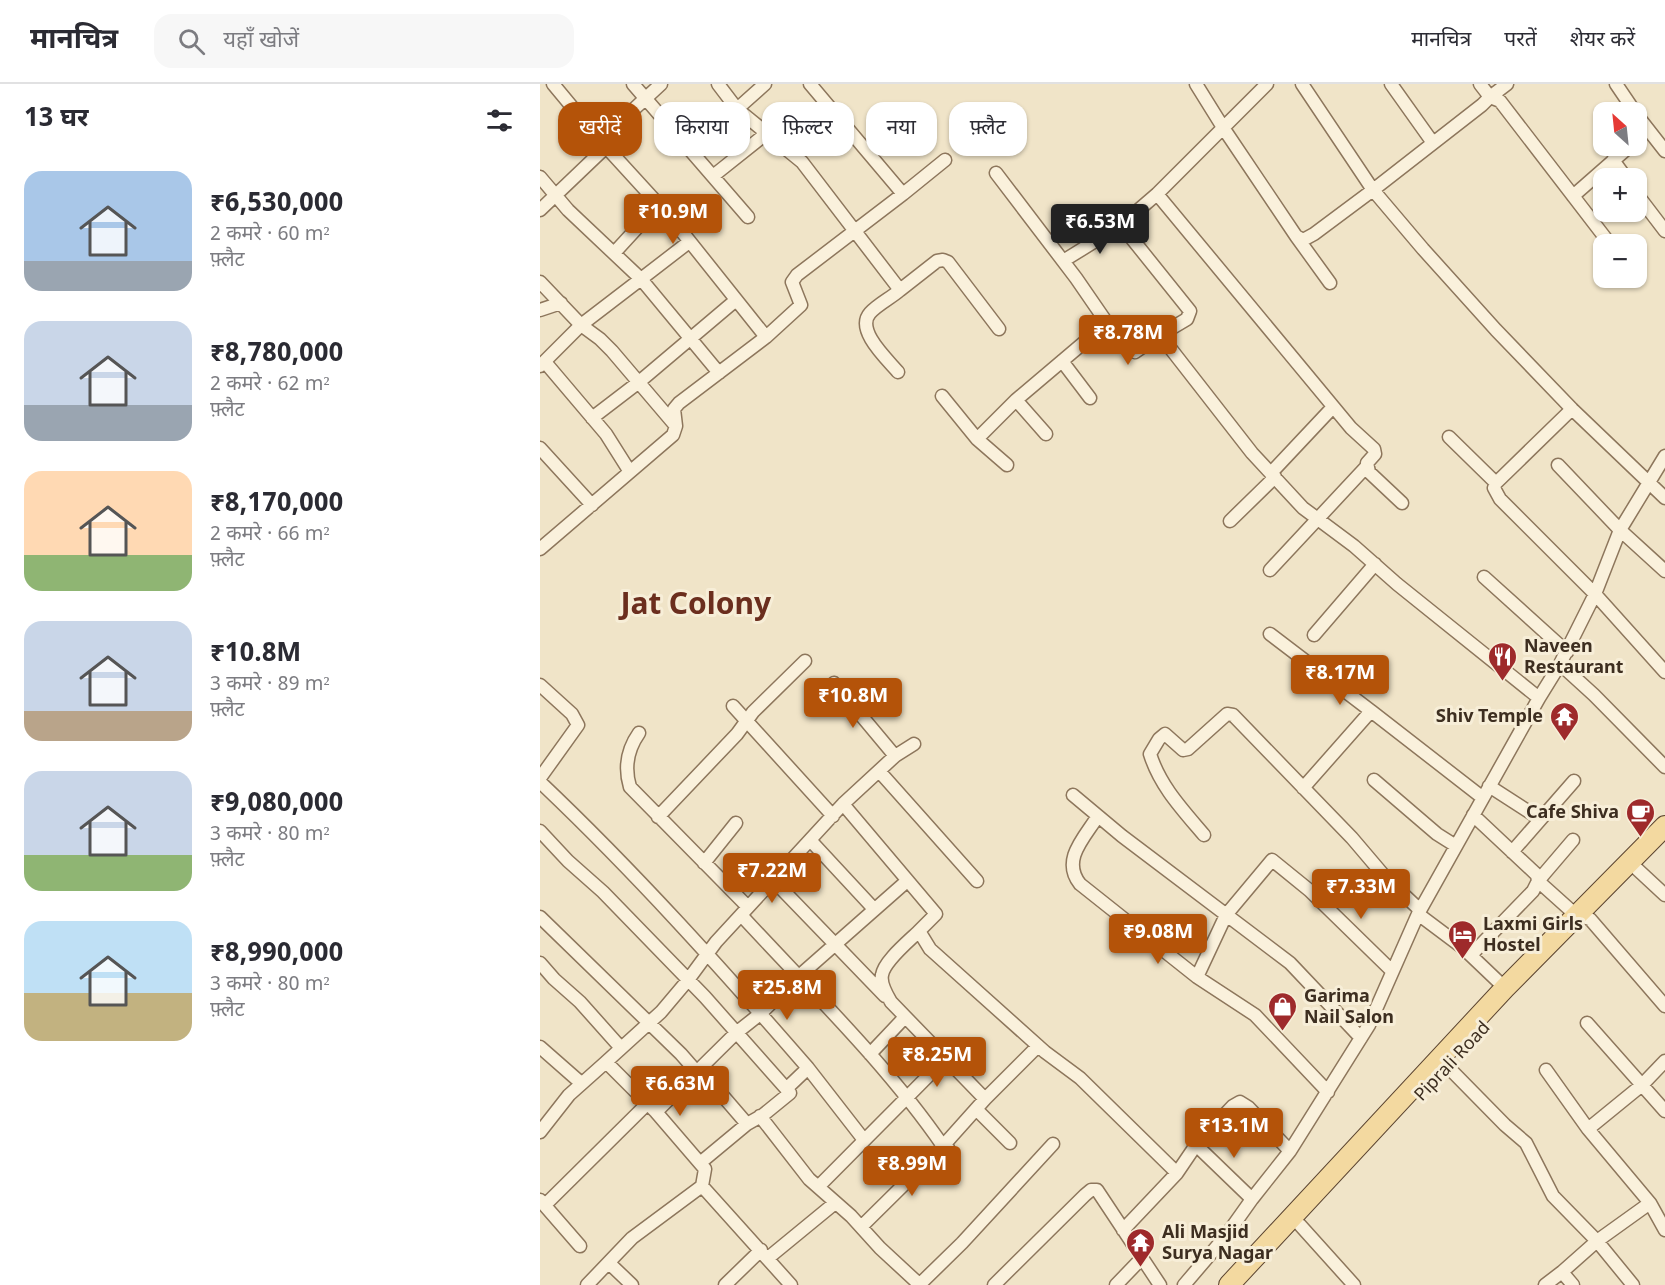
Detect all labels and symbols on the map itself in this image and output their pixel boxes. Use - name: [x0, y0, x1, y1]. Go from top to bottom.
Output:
- north arrow: [1593, 102, 1647, 156]
- pin: ₹10.9M: [624, 194, 722, 245]
- pin: ₹6.53M: [1051, 204, 1149, 255]
- pin: ₹8.78M: [1079, 315, 1177, 366]
- district label: Jat Colony: [618, 587, 772, 626]
- place label: Naveen Restaurant: [1524, 636, 1624, 680]
- restaurant icon: Naveen Restaurant: [1487, 640, 1519, 682]
- pin: ₹8.17M: [1291, 655, 1389, 706]
- pin: ₹10.8M: [804, 678, 902, 729]
- temple icon: Shiv Temple: [1548, 700, 1580, 742]
- place label: Shiv Temple: [1436, 706, 1543, 729]
- cafe icon: Cafe Shiva: [1624, 796, 1656, 838]
- place label: Cafe Shiva: [1526, 802, 1619, 825]
- pin: ₹7.22M: [723, 853, 821, 904]
- pin: ₹7.33M: [1312, 869, 1410, 920]
- pin: ₹9.08M: [1109, 914, 1207, 965]
- place label: Laxmi Girls Hostel: [1483, 914, 1583, 958]
- hotel icon: Laxmi Girls Hostel: [1446, 918, 1478, 960]
- pin: ₹25.8M: [738, 970, 836, 1021]
- place label: Garima Nail Salon: [1304, 986, 1394, 1030]
- shop icon: Garima Nail Salon: [1267, 990, 1299, 1032]
- street label: Piprali Road: [1410, 1017, 1496, 1107]
- pin: ₹8.25M: [888, 1037, 986, 1088]
- pin: ₹6.63M: [631, 1066, 729, 1117]
- pin: ₹13.1M: [1185, 1108, 1283, 1159]
- pin: ₹8.99M: [863, 1146, 961, 1197]
- place label: Ali Masjid Surya Nagar: [1162, 1222, 1273, 1266]
- temple icon: Ali Masjid Surya Nagar: [1125, 1226, 1157, 1268]

